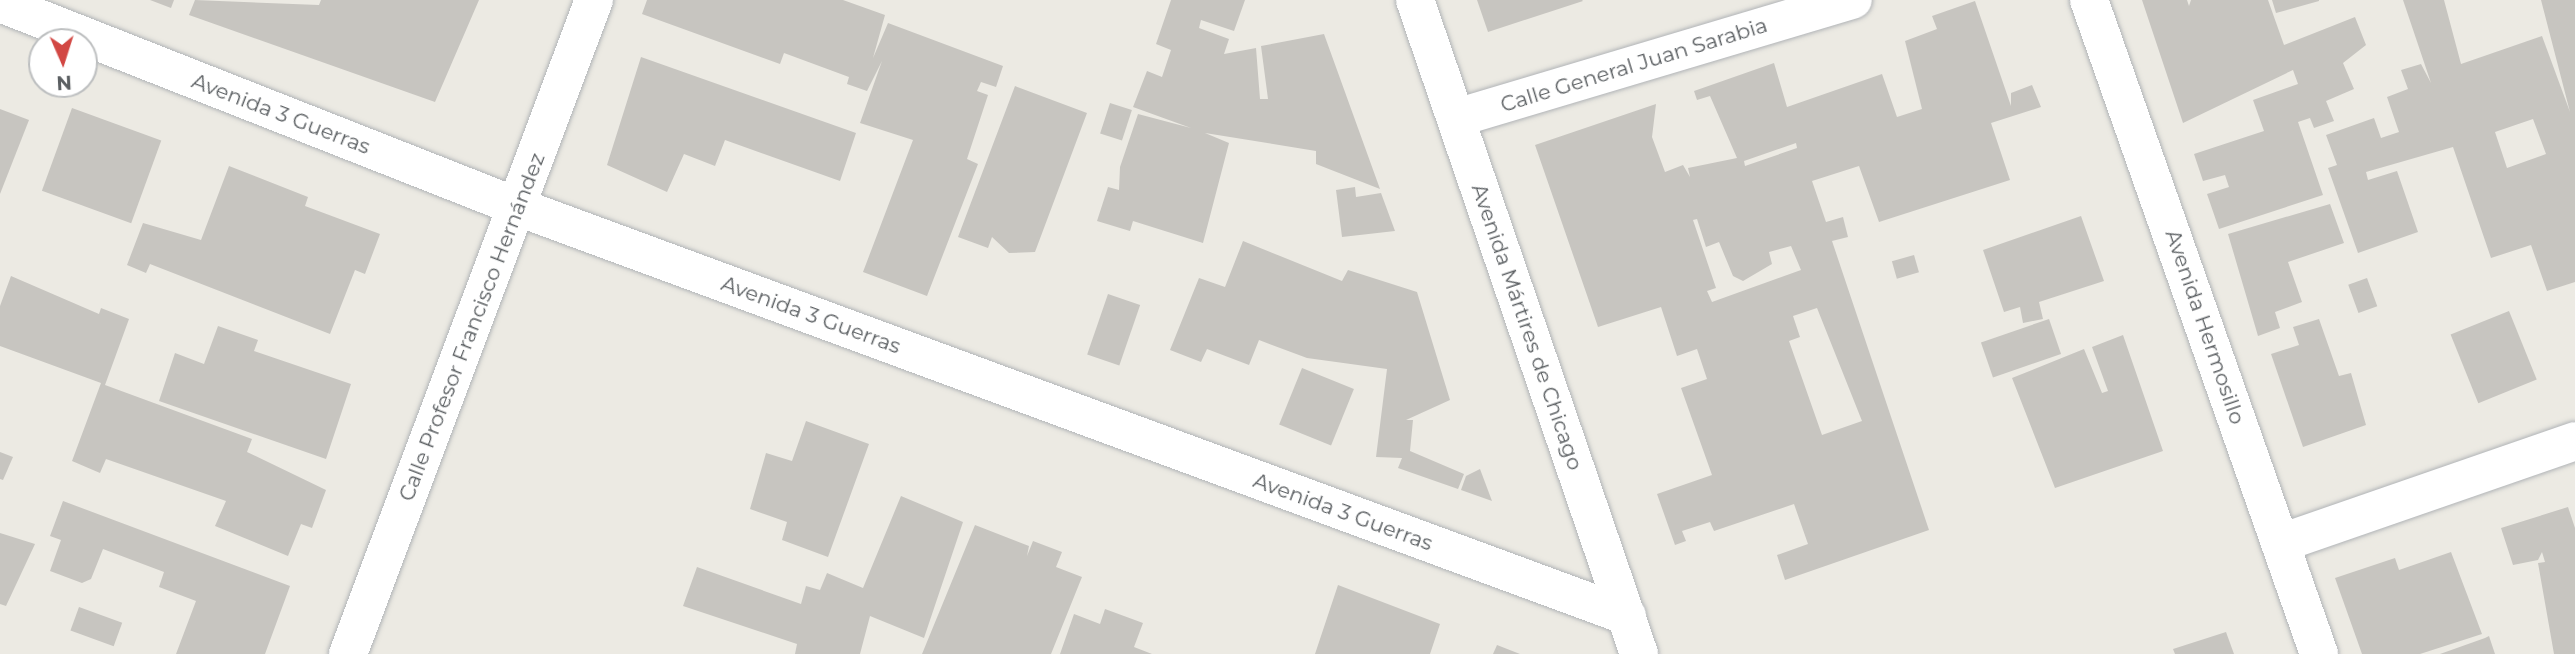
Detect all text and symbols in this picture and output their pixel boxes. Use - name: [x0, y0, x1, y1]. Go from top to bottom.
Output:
- street label: Calle General Juan Sarabia: [1498, 12, 1770, 118]
- north arrow: [28, 28, 98, 98]
- street label: Avenida 3 Guerras: [188, 68, 374, 160]
- text: N: [56, 71, 72, 94]
- street label: Calle Profesor Francisco Hernández: [394, 149, 550, 505]
- street label: Avenida Mártires de Chicago: [1466, 181, 1588, 473]
- street label: Avenida Hermosillo: [2160, 226, 2250, 428]
- street label: Avenida 3 Guerras: [718, 271, 904, 359]
- street label: Avenida 3 Guerras: [1250, 468, 1436, 556]

